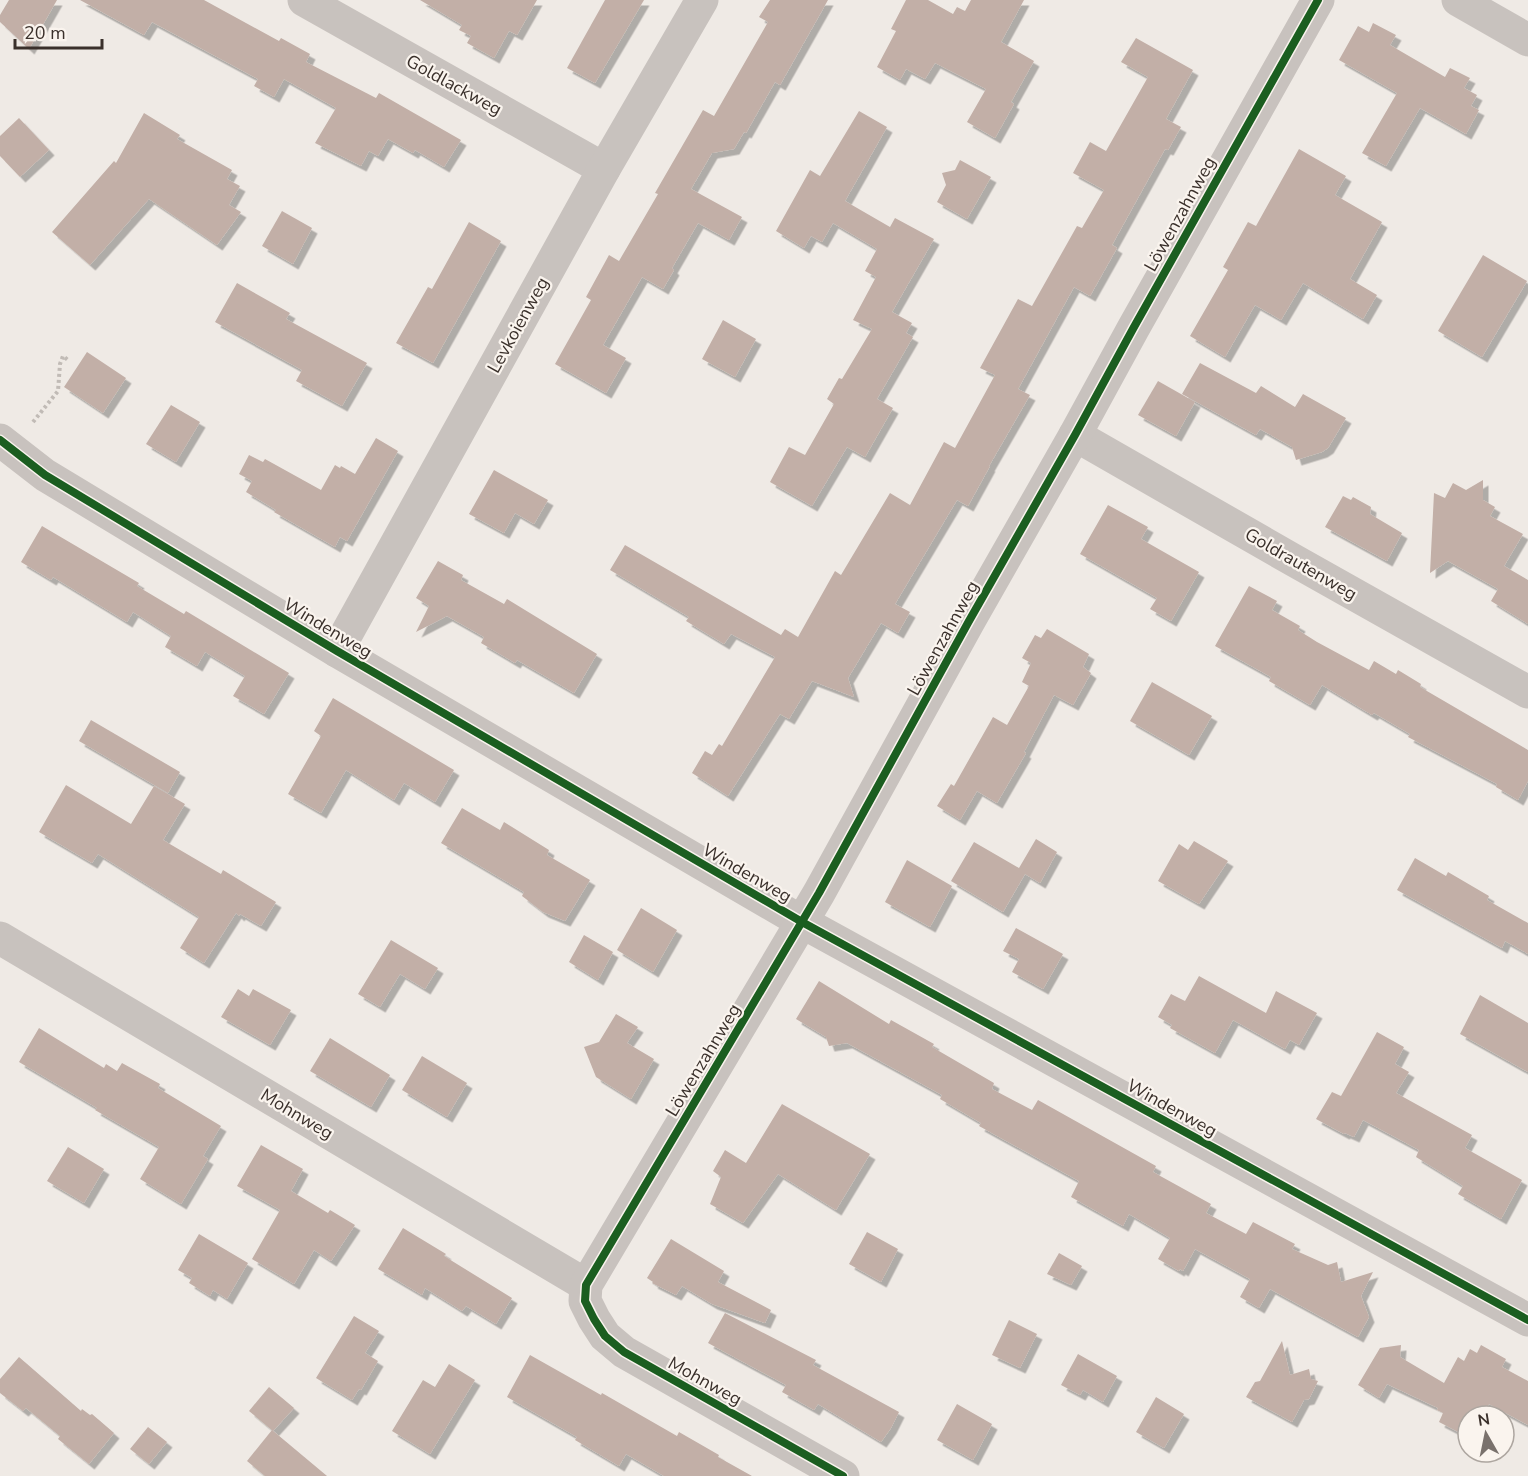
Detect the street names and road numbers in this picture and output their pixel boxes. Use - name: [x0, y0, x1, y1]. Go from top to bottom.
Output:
- street label: Goldlackweg: [402, 49, 506, 121]
- street label: Löwenzahnweg: [1139, 152, 1221, 276]
- street label: Levkoienweg: [482, 273, 554, 377]
- street label: Goldrautenweg: [1241, 522, 1361, 606]
- street label: Löwenzahnweg: [902, 576, 984, 700]
- street label: Windenweg: [279, 592, 377, 664]
- street label: Windenweg: [698, 838, 796, 908]
- street label: Löwenzahnweg: [660, 999, 746, 1121]
- street label: Windenweg: [1123, 1073, 1221, 1143]
- street label: Mohnweg: [256, 1083, 338, 1145]
- street label: Mohnweg: [664, 1351, 746, 1411]

